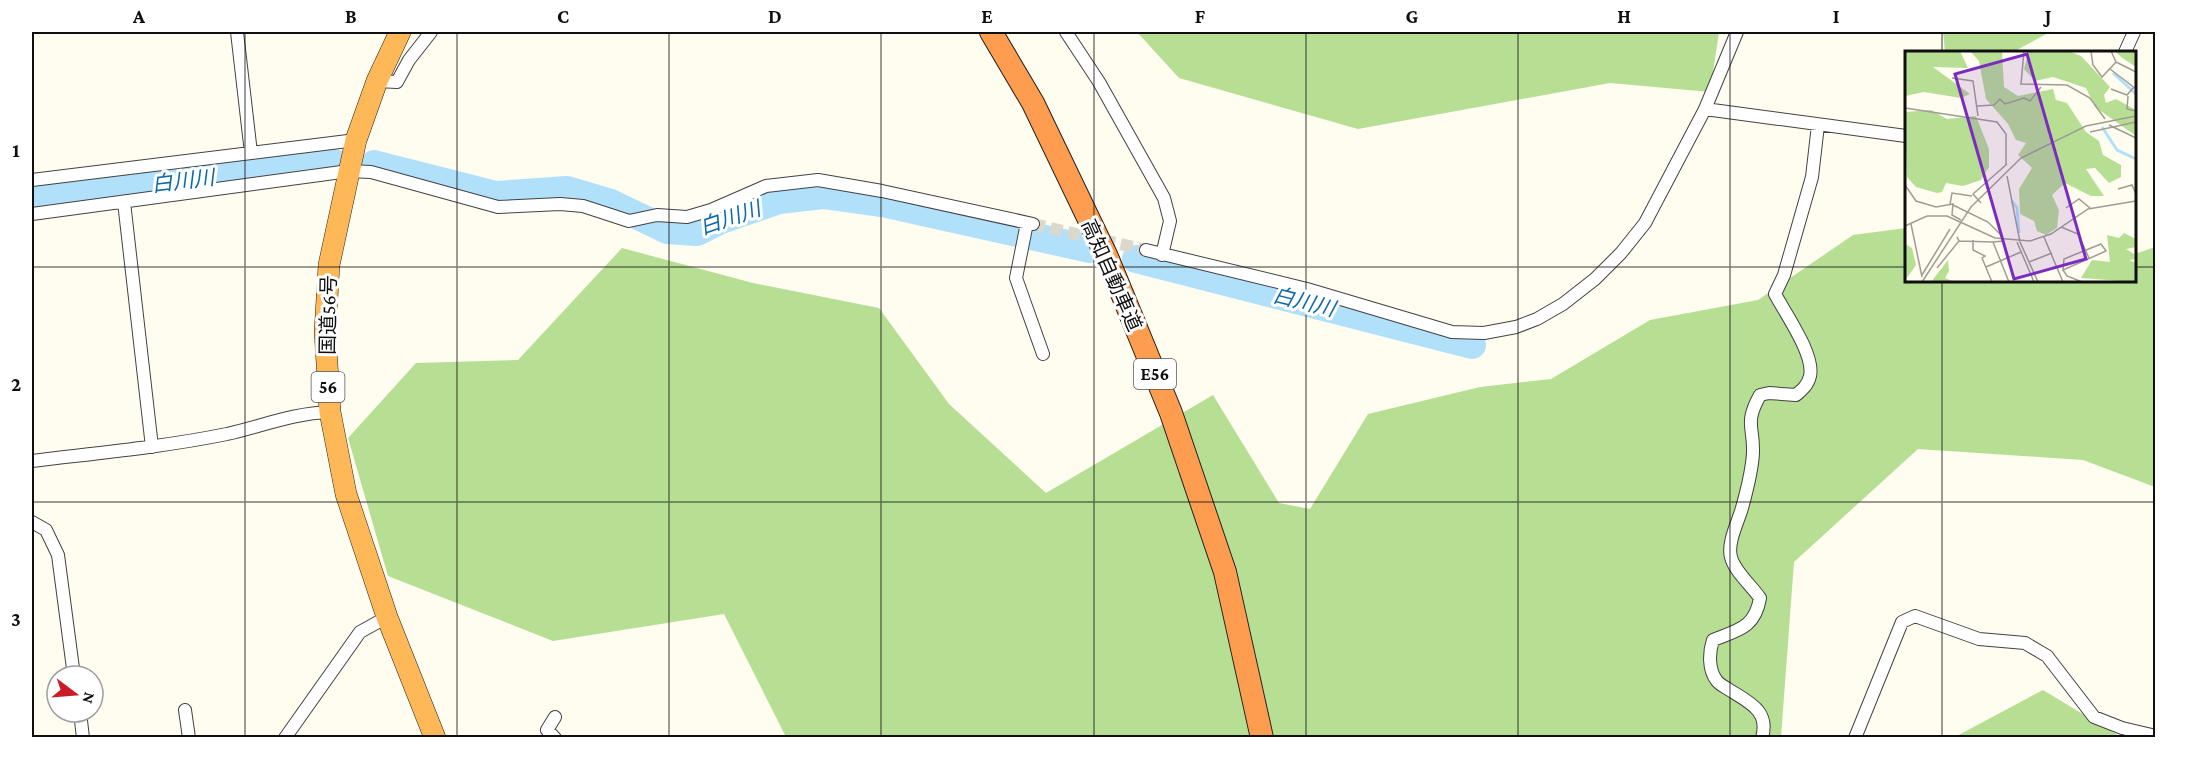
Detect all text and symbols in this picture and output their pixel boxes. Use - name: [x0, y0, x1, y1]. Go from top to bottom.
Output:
- text: A: [132, 5, 146, 27]
- text: B: [345, 5, 357, 27]
- text: C: [557, 5, 569, 27]
- text: D: [768, 5, 782, 27]
- text: E: [981, 5, 993, 27]
- text: F: [1195, 5, 1206, 27]
- text: G: [1406, 5, 1419, 27]
- text: H: [1617, 5, 1631, 27]
- text: I: [1833, 5, 1840, 27]
- text: J: [2043, 5, 2052, 27]
- inset map: [1905, 51, 2136, 282]
- text: 1: [12, 139, 20, 161]
- water label: 白川川: [150, 165, 218, 197]
- water label: 白川川: [696, 196, 766, 240]
- street label: 高知自動車道: [1078, 216, 1146, 334]
- street label: 国道56号: [316, 275, 340, 355]
- water label: 白川川: [1271, 283, 1339, 322]
- road number: E56: [1134, 359, 1176, 389]
- road number: 56: [312, 372, 344, 402]
- text: 2: [11, 373, 21, 395]
- text: 3: [11, 608, 21, 630]
- north arrow: [45, 664, 105, 724]
- text: N: [79, 690, 99, 706]

